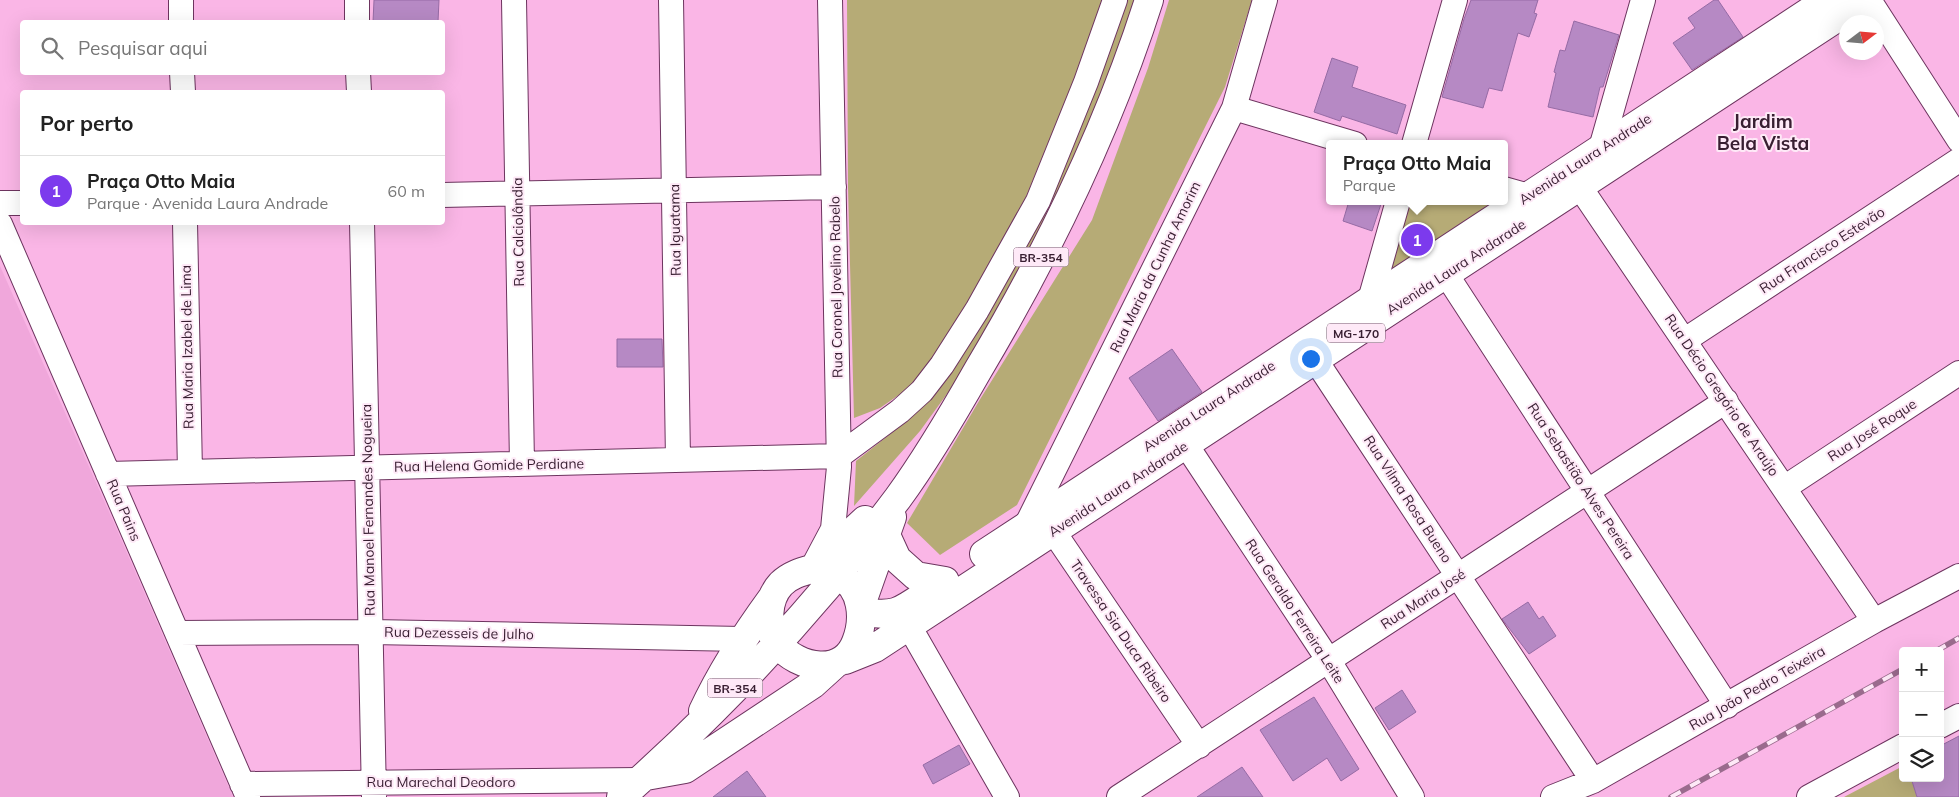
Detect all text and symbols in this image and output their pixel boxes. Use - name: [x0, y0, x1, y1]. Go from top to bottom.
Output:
- north arrow: [1839, 15, 1884, 60]
- search box: [20, 20, 445, 75]
- icon: search: [38, 34, 66, 62]
- text: Pesquisar aqui: [78, 36, 208, 60]
- street label: Avenida Laura Andrade: [1515, 109, 1655, 209]
- district label: Jardim Bela Vista: [1717, 109, 1809, 155]
- text: Por perto: [40, 110, 134, 136]
- popup: [1326, 140, 1508, 205]
- text: Praça Otto Maia: [1343, 151, 1491, 175]
- text: Praça Otto Maia: [87, 169, 235, 193]
- text: Parque: [1343, 175, 1396, 195]
- street label: Rua Calciolândia: [508, 177, 528, 287]
- street label: Rua Maria da Cunha Amorim: [1106, 178, 1204, 356]
- text: 1: [51, 181, 61, 201]
- text: 60 m: [388, 181, 425, 201]
- street label: Rua Iguatama: [665, 184, 685, 276]
- text: Parque · Avenida Laura Andrade: [87, 193, 328, 213]
- street label: Rua Coronel Jovelino Rabelo: [825, 196, 847, 378]
- street label: Rua Francisco Estevão: [1756, 203, 1888, 297]
- street label: Avenida Laura Andarade: [1383, 215, 1529, 319]
- pin: 1: [1401, 221, 1433, 259]
- road number: BR-354: [1014, 248, 1068, 266]
- street label: Rua Maria Izabel de Lima: [177, 265, 197, 429]
- street label: Rua Décio Gregório de Araújo: [1661, 310, 1783, 480]
- road number: MG-170: [1327, 323, 1385, 342]
- your location: [1298, 346, 1324, 372]
- street label: Avenida Laura Andrade: [1139, 356, 1279, 456]
- street label: Rua José Roque: [1824, 395, 1920, 465]
- street label: Rua Sebastião Alves Pereira: [1524, 399, 1638, 563]
- street label: Rua Manoel Fernandes Nogueira: [357, 404, 379, 616]
- street label: Rua Vilma Rosa Bueno: [1360, 432, 1456, 566]
- street label: Avenida Laura Andarade: [1045, 437, 1191, 541]
- street label: Rua Helena Gomide Perdiane: [394, 454, 584, 476]
- street label: Rua Pains: [103, 476, 145, 544]
- street label: Rua Geraldo Ferreira Leite: [1242, 535, 1348, 687]
- street label: Travessa Sia Duca Ribeiro: [1066, 556, 1176, 706]
- street label: Rua Maria José: [1377, 565, 1469, 633]
- street label: Rua Dezesseis de Julho: [384, 623, 534, 643]
- street label: Rua João Pedro Teixeira: [1686, 642, 1828, 734]
- map controls: [1899, 647, 1944, 782]
- button: +: [1899, 647, 1944, 692]
- road number: BR-354: [708, 678, 762, 698]
- button: −: [1899, 692, 1944, 737]
- button: layers: [1899, 737, 1944, 782]
- street label: Rua Marechal Deodoro: [367, 773, 515, 791]

